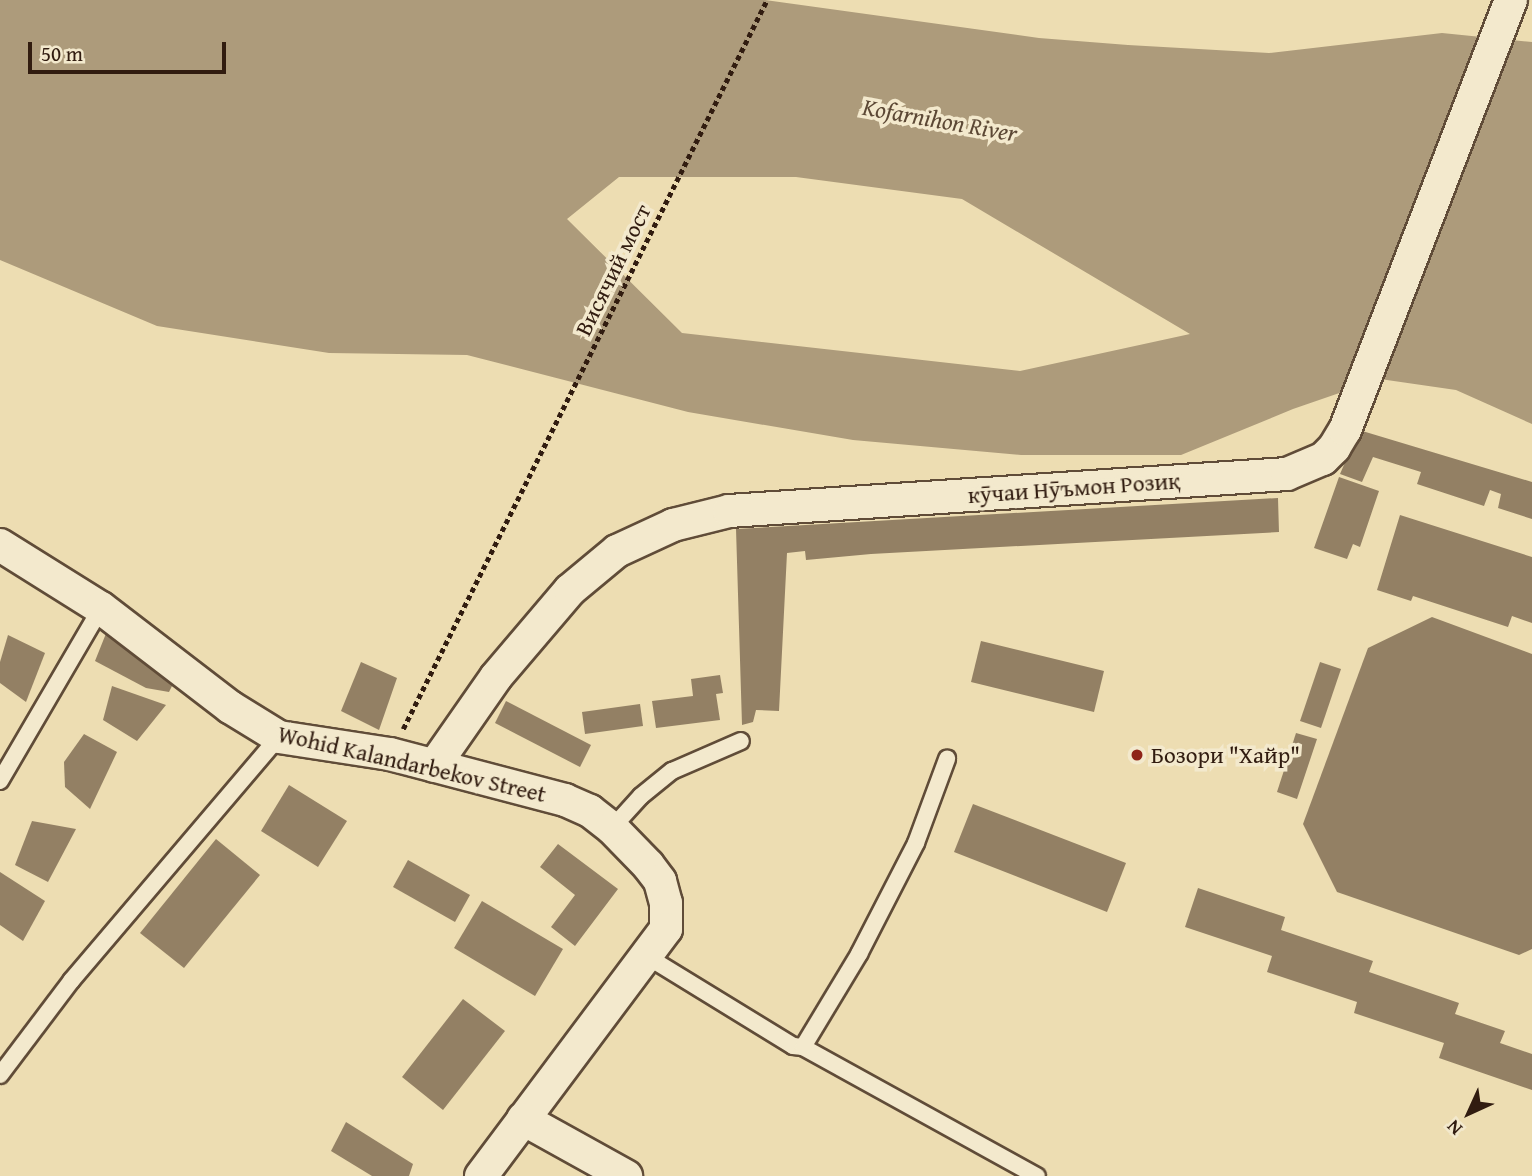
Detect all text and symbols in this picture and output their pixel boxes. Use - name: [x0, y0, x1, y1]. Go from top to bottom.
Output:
- scale bar: [32, 28, 229, 72]
- text: 50 m: [41, 38, 83, 69]
- water label: Kofarnihon River: [860, 92, 1020, 148]
- street label: Висячий мост: [569, 200, 657, 340]
- street label: кӯчаи Нӯъмон Розиқ: [967, 467, 1181, 509]
- street label: Wohid Kalandarbekov Street: [275, 720, 549, 808]
- place label: Бозори "Хайр": [1151, 741, 1300, 769]
- marker: Бозори "Хайр": [1129, 747, 1145, 763]
- north arrow: [1434, 1078, 1504, 1148]
- text: N: [1440, 1113, 1469, 1142]

